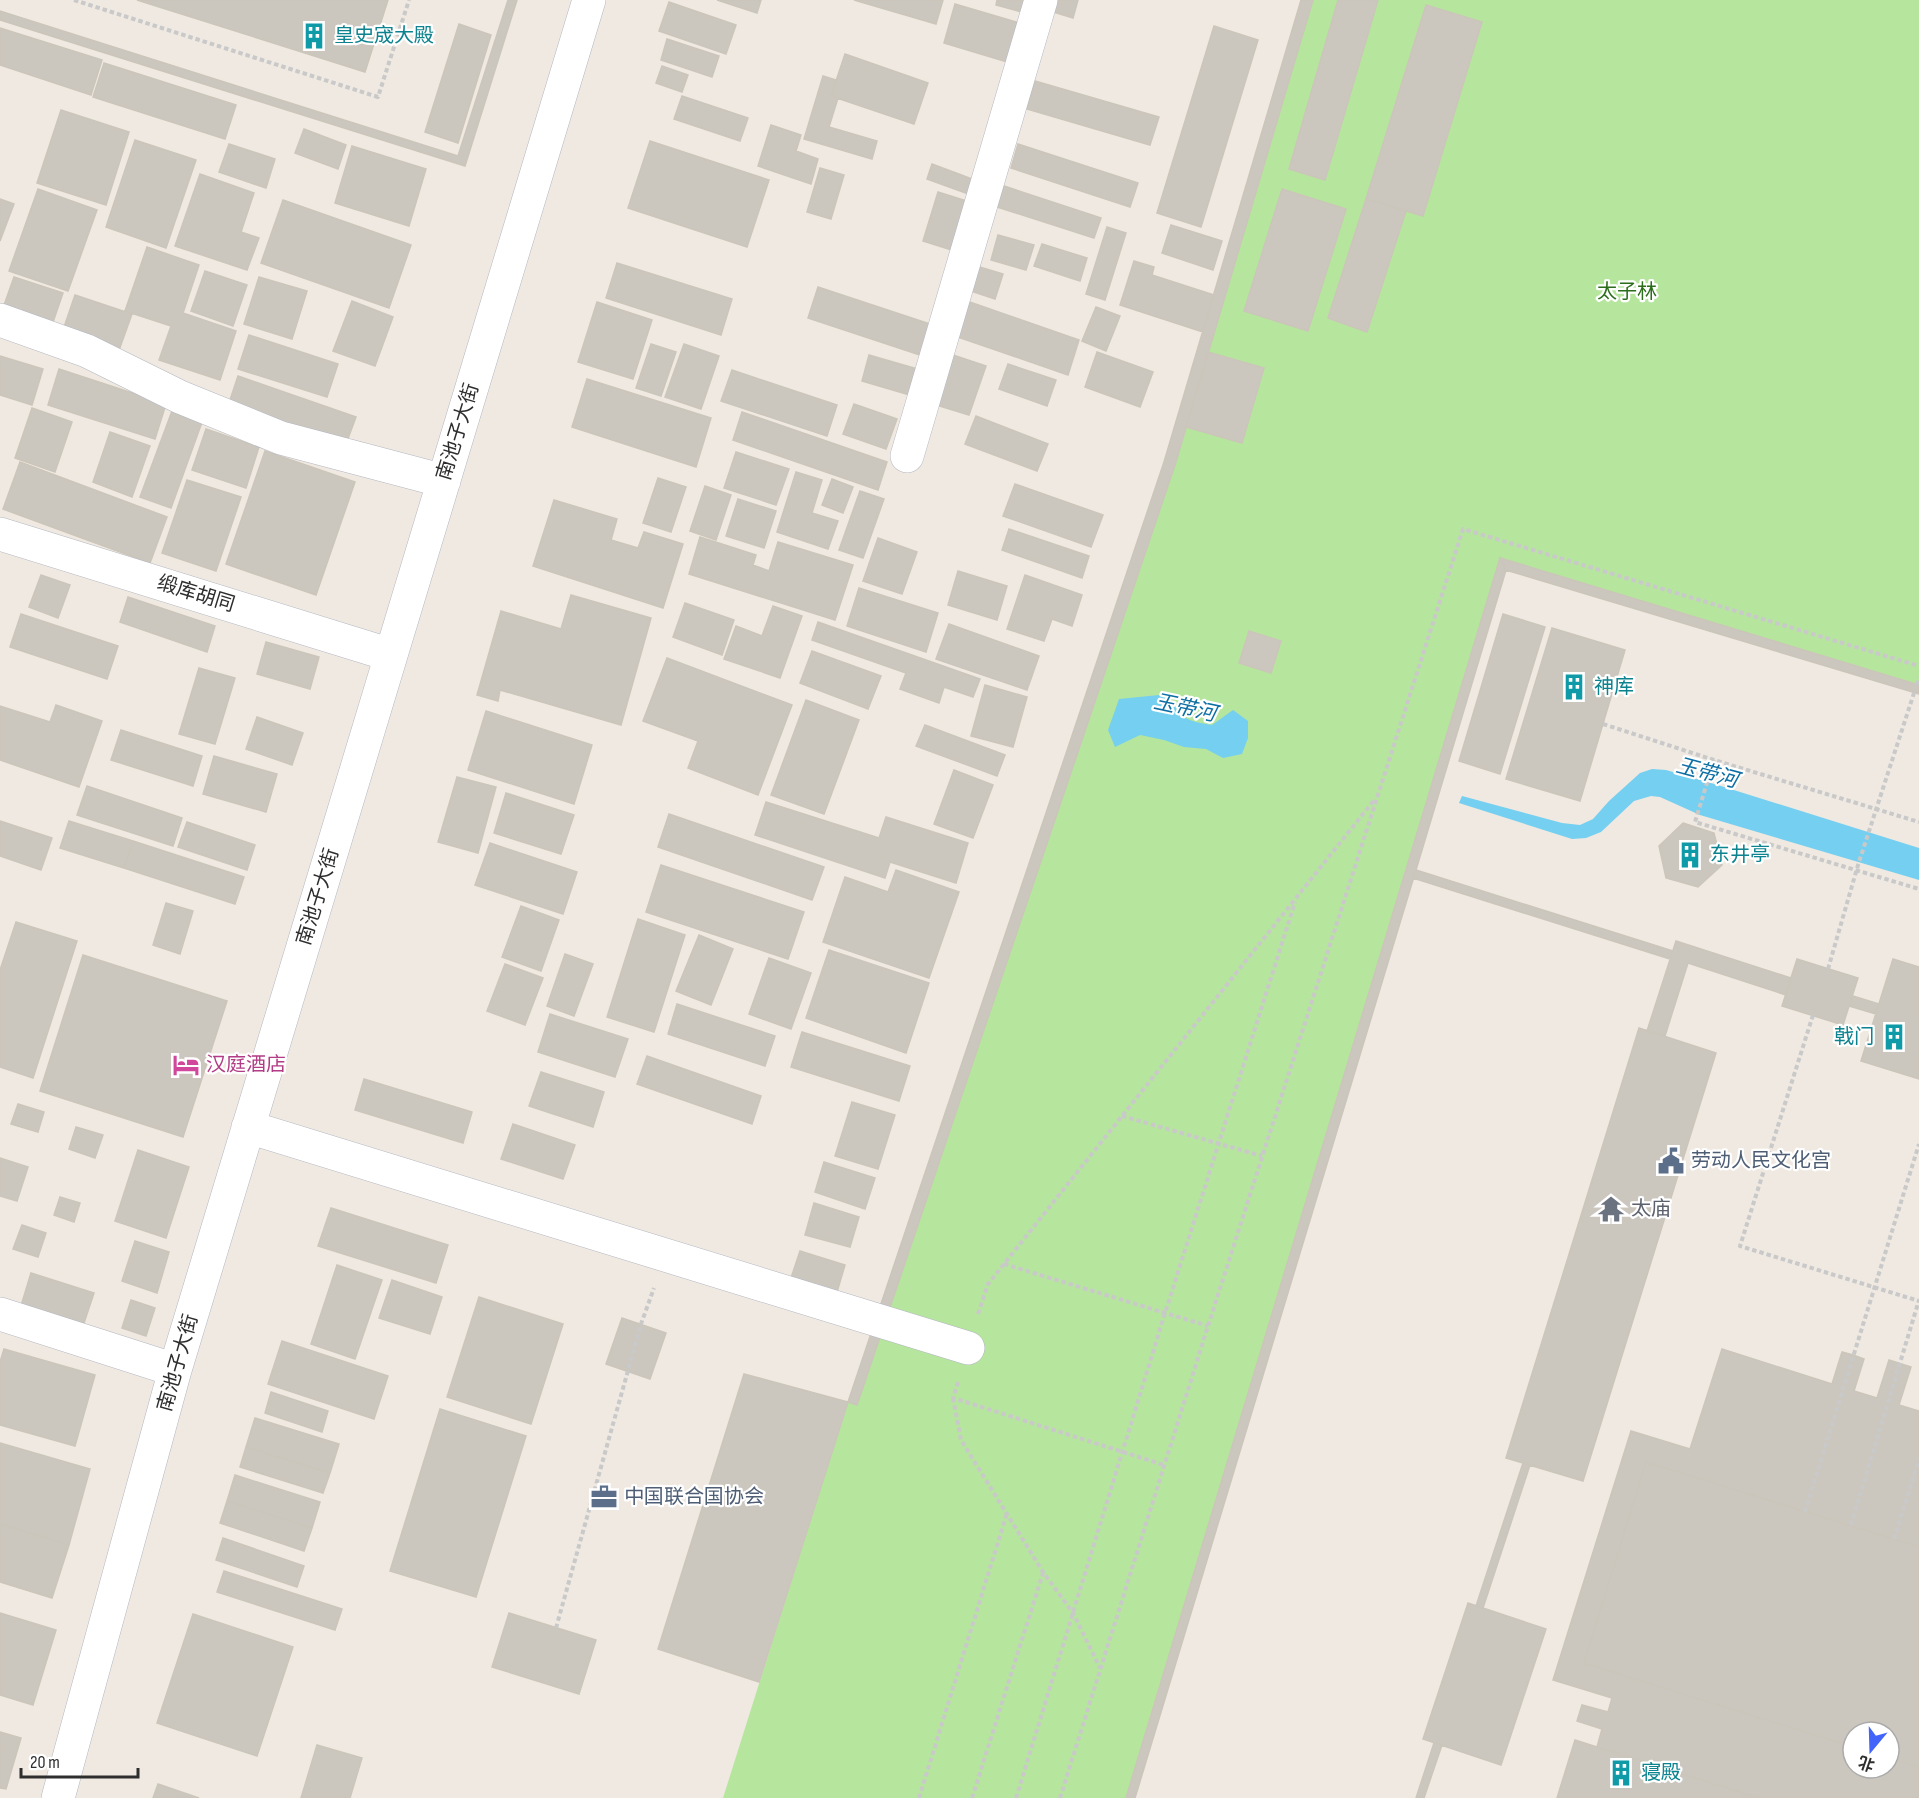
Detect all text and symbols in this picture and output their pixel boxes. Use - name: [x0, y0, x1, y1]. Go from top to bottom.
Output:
- building icon: 皇史宬大殿: [299, 21, 329, 51]
- place label: 皇史宬大殿: [334, 24, 434, 48]
- park label: 太子林: [1597, 280, 1657, 304]
- street label: 南池子大街: [432, 381, 484, 483]
- street label: 缎库胡同: [154, 571, 238, 617]
- building icon: 神库: [1559, 672, 1589, 702]
- place label: 神库: [1594, 675, 1634, 699]
- water label: 玉带河: [1152, 689, 1222, 728]
- water label: 玉带河: [1673, 753, 1745, 794]
- building icon: 东井亭: [1675, 840, 1705, 870]
- place label: 东井亭: [1710, 843, 1770, 867]
- street label: 南池子大街: [292, 846, 344, 948]
- building icon: 戟门: [1879, 1022, 1909, 1052]
- place label: 戟门: [1834, 1025, 1874, 1049]
- hotel icon: 汉庭酒店: [171, 1050, 201, 1080]
- place label: 汉庭酒店: [206, 1053, 286, 1077]
- public building icon: 劳动人民文化宫: [1656, 1146, 1686, 1176]
- place label: 劳动人民文化宫: [1691, 1149, 1831, 1173]
- temple icon: 太庙: [1596, 1194, 1626, 1224]
- place label: 太庙: [1631, 1197, 1671, 1221]
- street label: 南池子大街: [153, 1312, 203, 1414]
- office icon: 中国联合国协会: [589, 1482, 619, 1512]
- place label: 中国联合国协会: [624, 1485, 764, 1509]
- north arrow: [1841, 1720, 1901, 1780]
- scale bar: [21, 1741, 138, 1779]
- text: 北: [1856, 1751, 1877, 1774]
- text: 20 m: [30, 1752, 60, 1773]
- building icon: 寝殿: [1606, 1758, 1636, 1788]
- place label: 寝殿: [1641, 1761, 1681, 1785]

